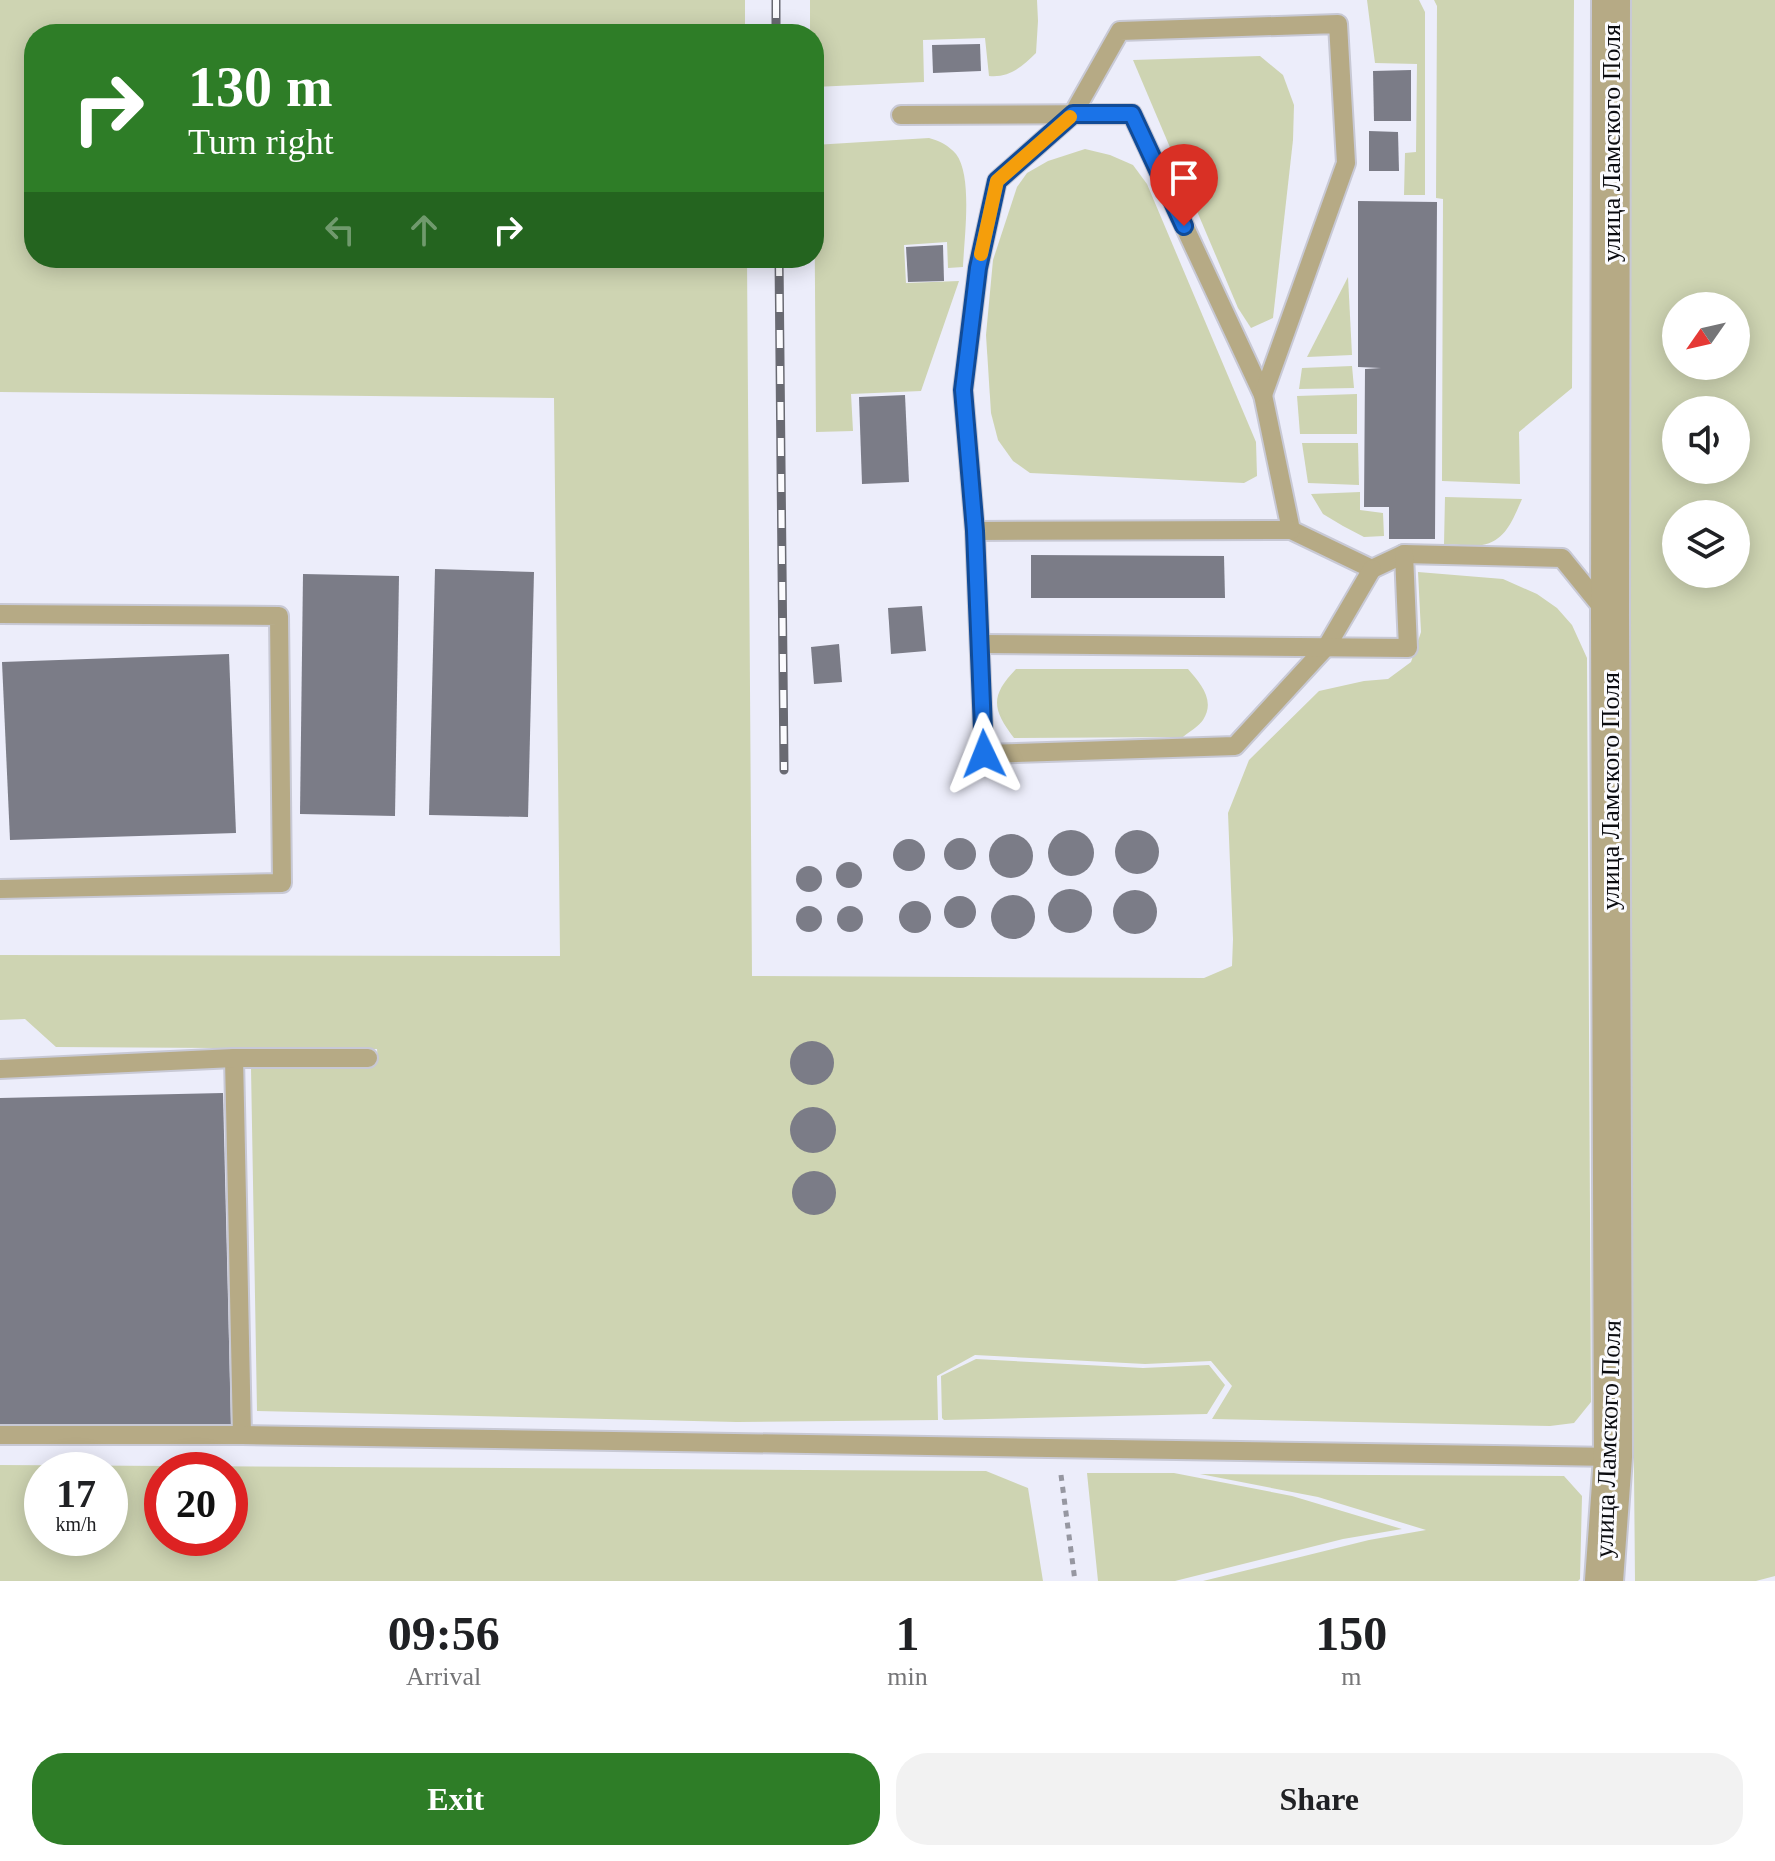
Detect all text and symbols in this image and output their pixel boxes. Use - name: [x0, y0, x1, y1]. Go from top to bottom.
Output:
- street label: улица Ламского Поля: [1597, 24, 1626, 262]
- icon: right: [56, 56, 160, 160]
- text: 130 m: [188, 56, 333, 118]
- text: Turn right: [188, 122, 334, 162]
- pin: [1150, 144, 1218, 226]
- icon: arrive: [1162, 156, 1206, 200]
- icon: left: [318, 208, 362, 252]
- icon: ahead: [402, 208, 446, 252]
- icon: right: [486, 208, 530, 252]
- north arrow: [1662, 292, 1750, 380]
- map controls: [1662, 292, 1750, 588]
- button: sound: [1662, 396, 1750, 484]
- button: layers: [1662, 500, 1750, 588]
- street label: улица Ламского Поля: [1596, 672, 1625, 910]
- position arrow: [942, 712, 1026, 796]
- street label: улица Ламского Поля: [1589, 1319, 1627, 1558]
- speed limit sign: 20: [144, 1452, 248, 1556]
- text: 17: [56, 1471, 96, 1516]
- text: km/h: [55, 1513, 97, 1535]
- text: 09:56: [388, 1607, 500, 1660]
- text: 1: [895, 1607, 919, 1660]
- text: 150: [1315, 1607, 1387, 1660]
- text: Arrival: [406, 1662, 481, 1691]
- text: min: [887, 1662, 928, 1691]
- text: m: [1341, 1662, 1361, 1691]
- button: Exit: [32, 1753, 880, 1845]
- button: Share: [896, 1753, 1743, 1845]

